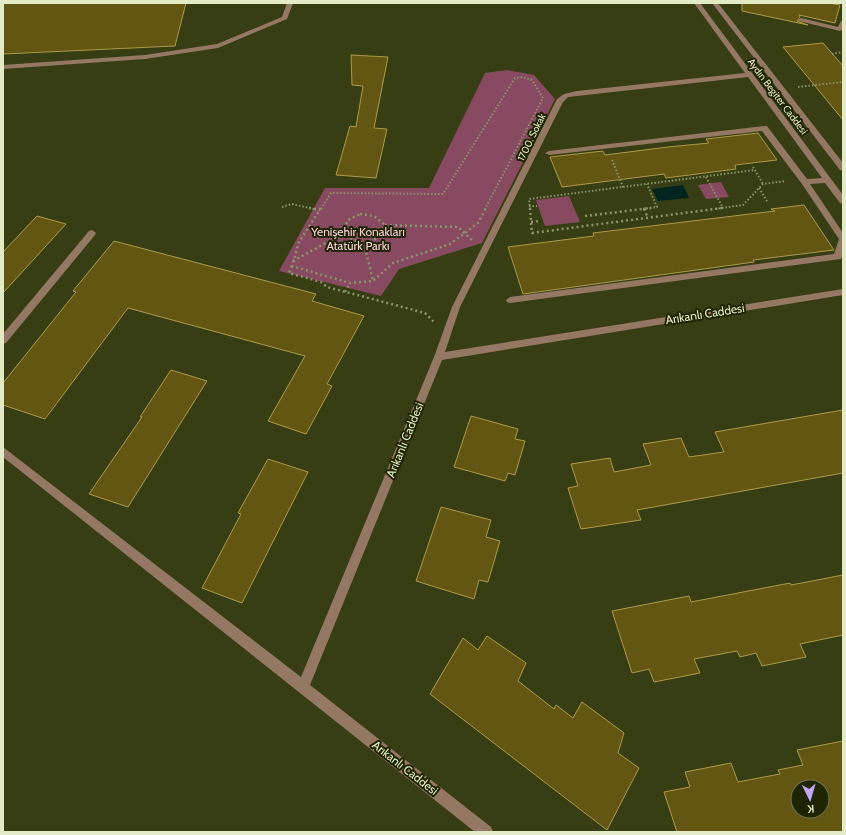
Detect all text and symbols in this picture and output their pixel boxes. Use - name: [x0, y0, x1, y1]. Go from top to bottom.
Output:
- street label: Aydın Begiter Caddesi: [745, 56, 810, 137]
- street label: 1700. Sokak: [514, 111, 549, 163]
- park label: Yenişehir Konakları Atatürk Parkı: [310, 224, 405, 253]
- street label: Arıkanlı Caddesi: [664, 300, 745, 327]
- street label: Arıkanlı Caddesi: [383, 400, 426, 480]
- street label: Arıkanlı Caddesi: [369, 737, 441, 798]
- north arrow: [790, 779, 830, 819]
- text: K: [807, 802, 815, 816]

